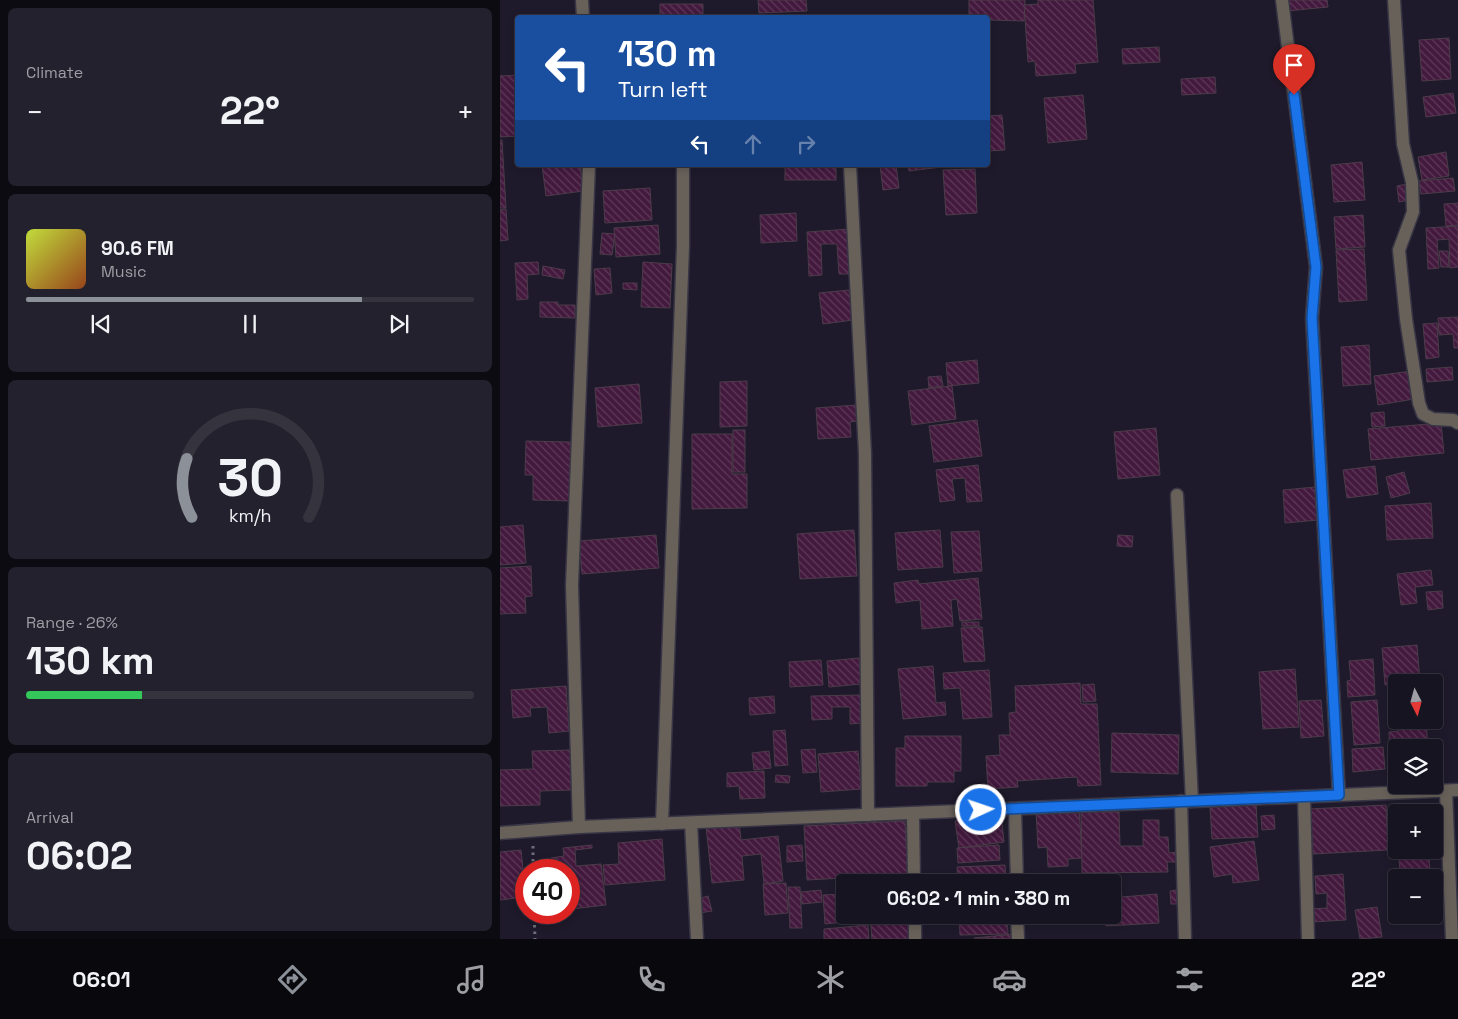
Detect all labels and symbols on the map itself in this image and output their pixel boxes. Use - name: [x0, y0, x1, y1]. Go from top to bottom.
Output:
- pin: [1273, 44, 1315, 95]
- north arrow: [1388, 674, 1442, 729]
- position arrow: [954, 783, 1006, 835]
- speed limit sign: 40: [515, 859, 580, 924]

